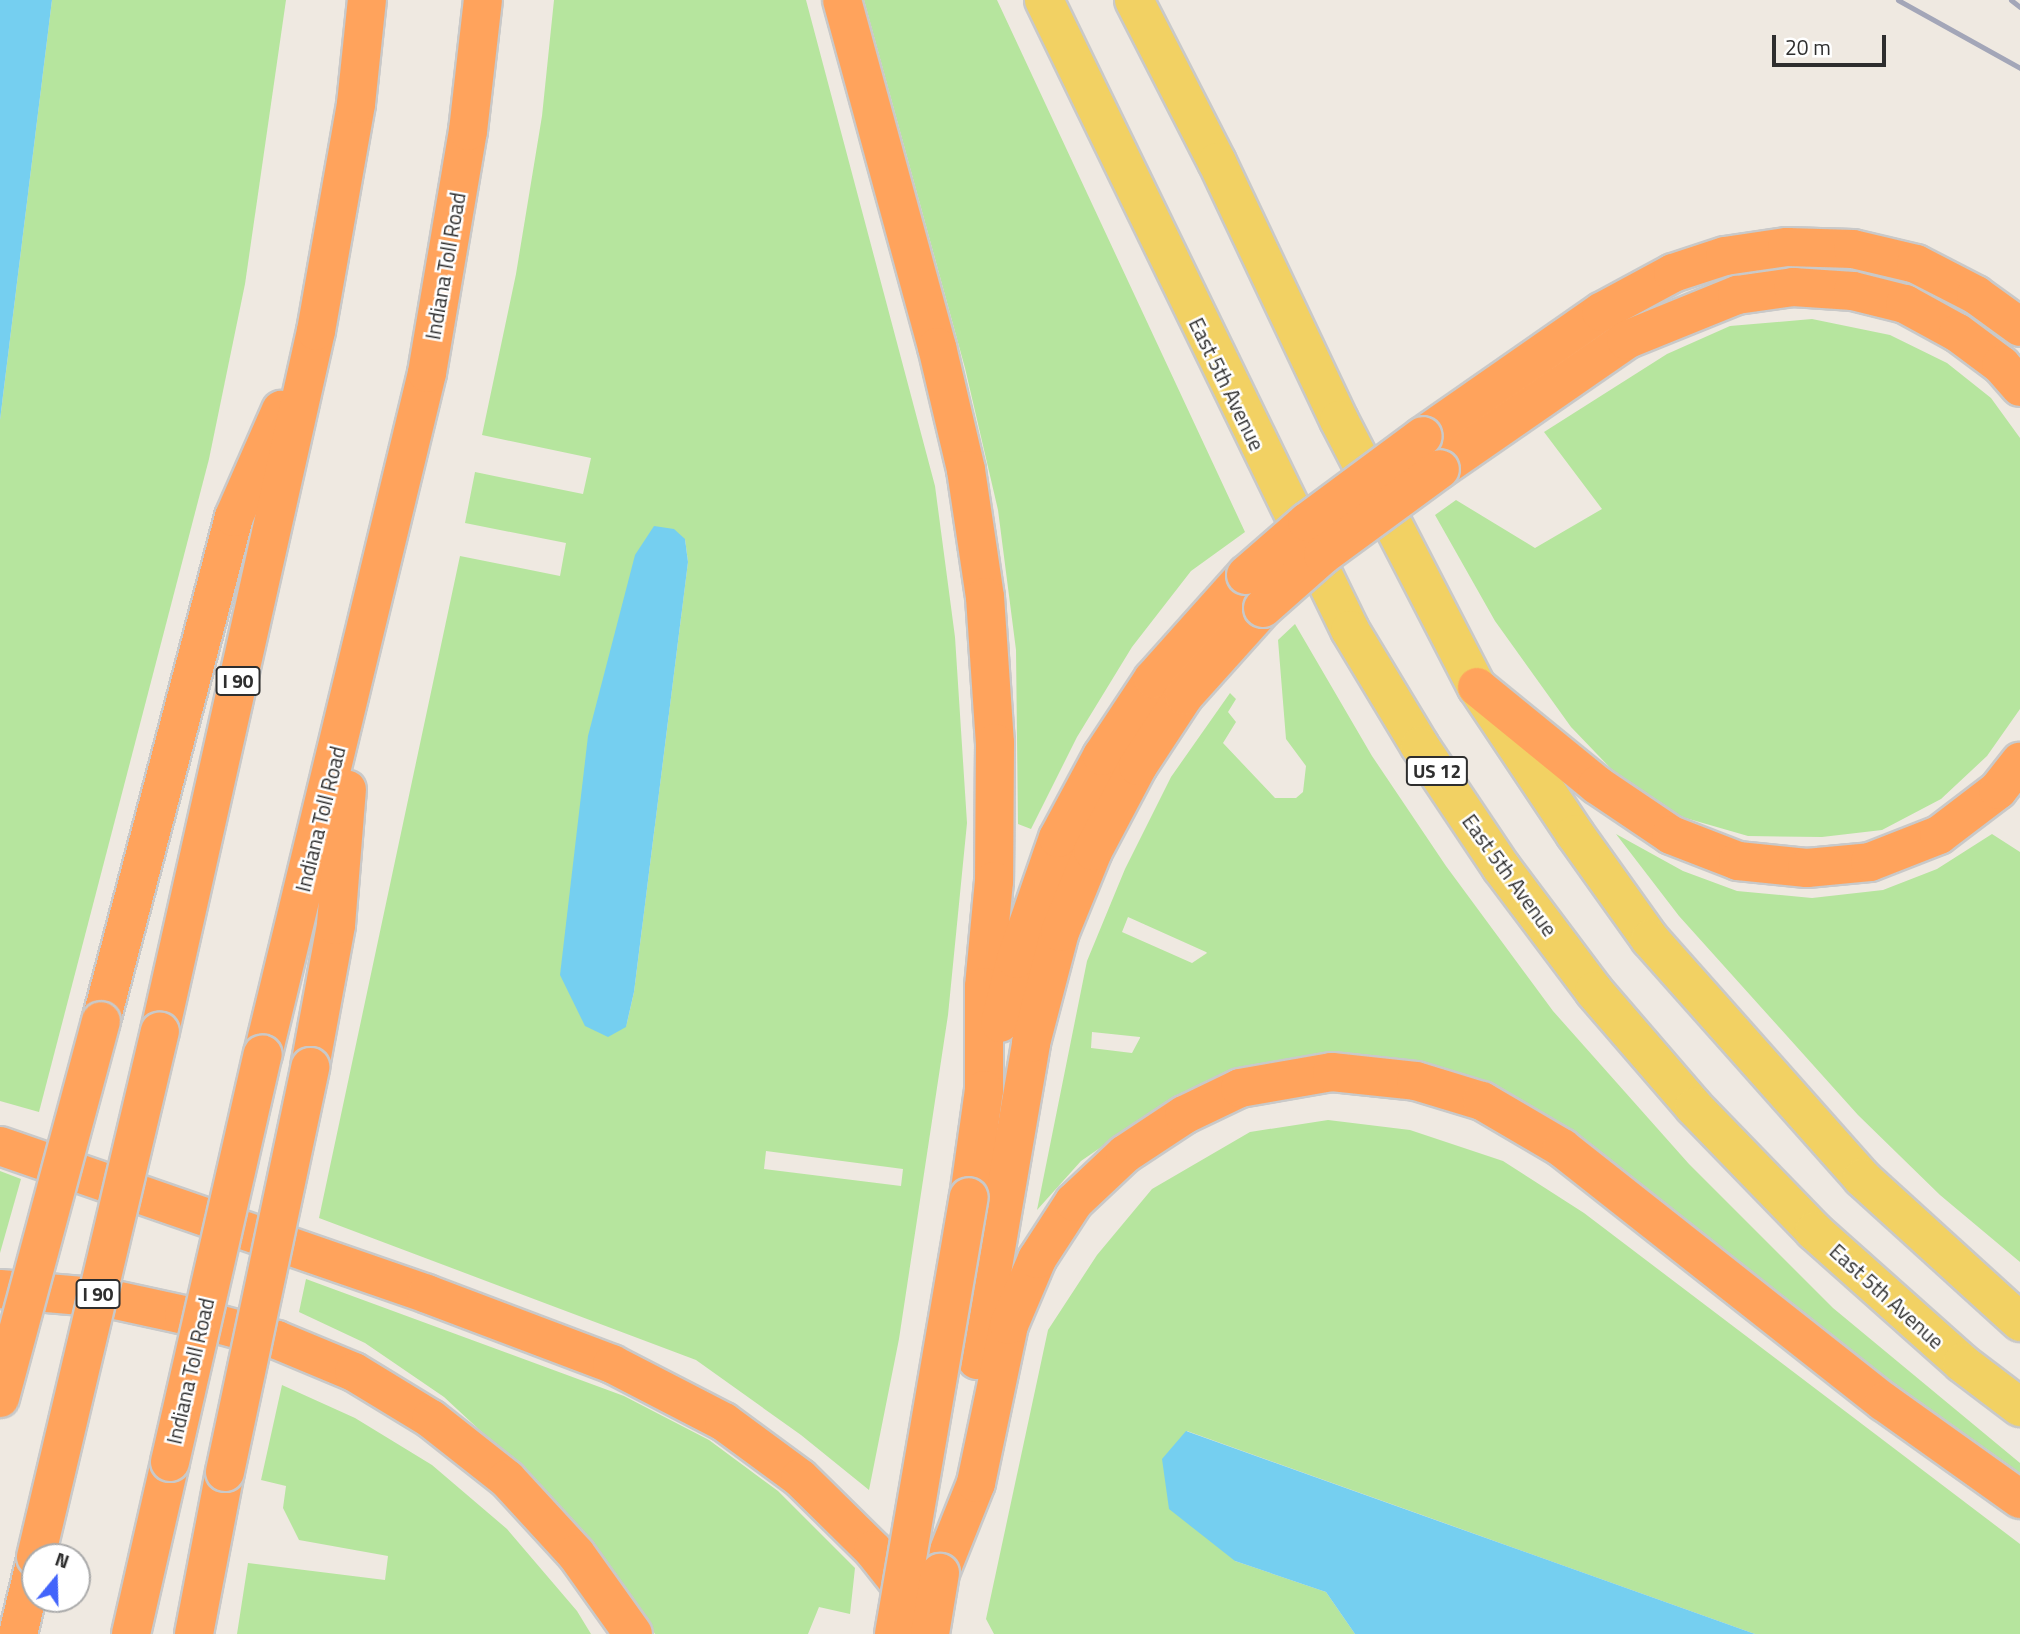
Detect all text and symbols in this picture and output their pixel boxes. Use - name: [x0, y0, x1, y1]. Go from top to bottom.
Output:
- scale bar: [1775, 21, 1889, 65]
- text: 20 m: [1785, 31, 1831, 63]
- street label: Indiana Toll Road: [420, 190, 470, 342]
- street label: East 5th Avenue: [1184, 313, 1270, 455]
- road number: I 90: [215, 666, 261, 696]
- street label: Indiana Toll Road: [290, 744, 350, 894]
- road number: US 12: [1406, 756, 1468, 786]
- street label: East 5th Avenue: [1457, 809, 1563, 941]
- street label: East 5th Avenue: [1825, 1238, 1949, 1354]
- road number: I 90: [75, 1278, 121, 1310]
- street label: Indiana Toll Road: [161, 1296, 219, 1446]
- north arrow: [21, 1543, 91, 1613]
- text: N: [51, 1544, 73, 1575]

